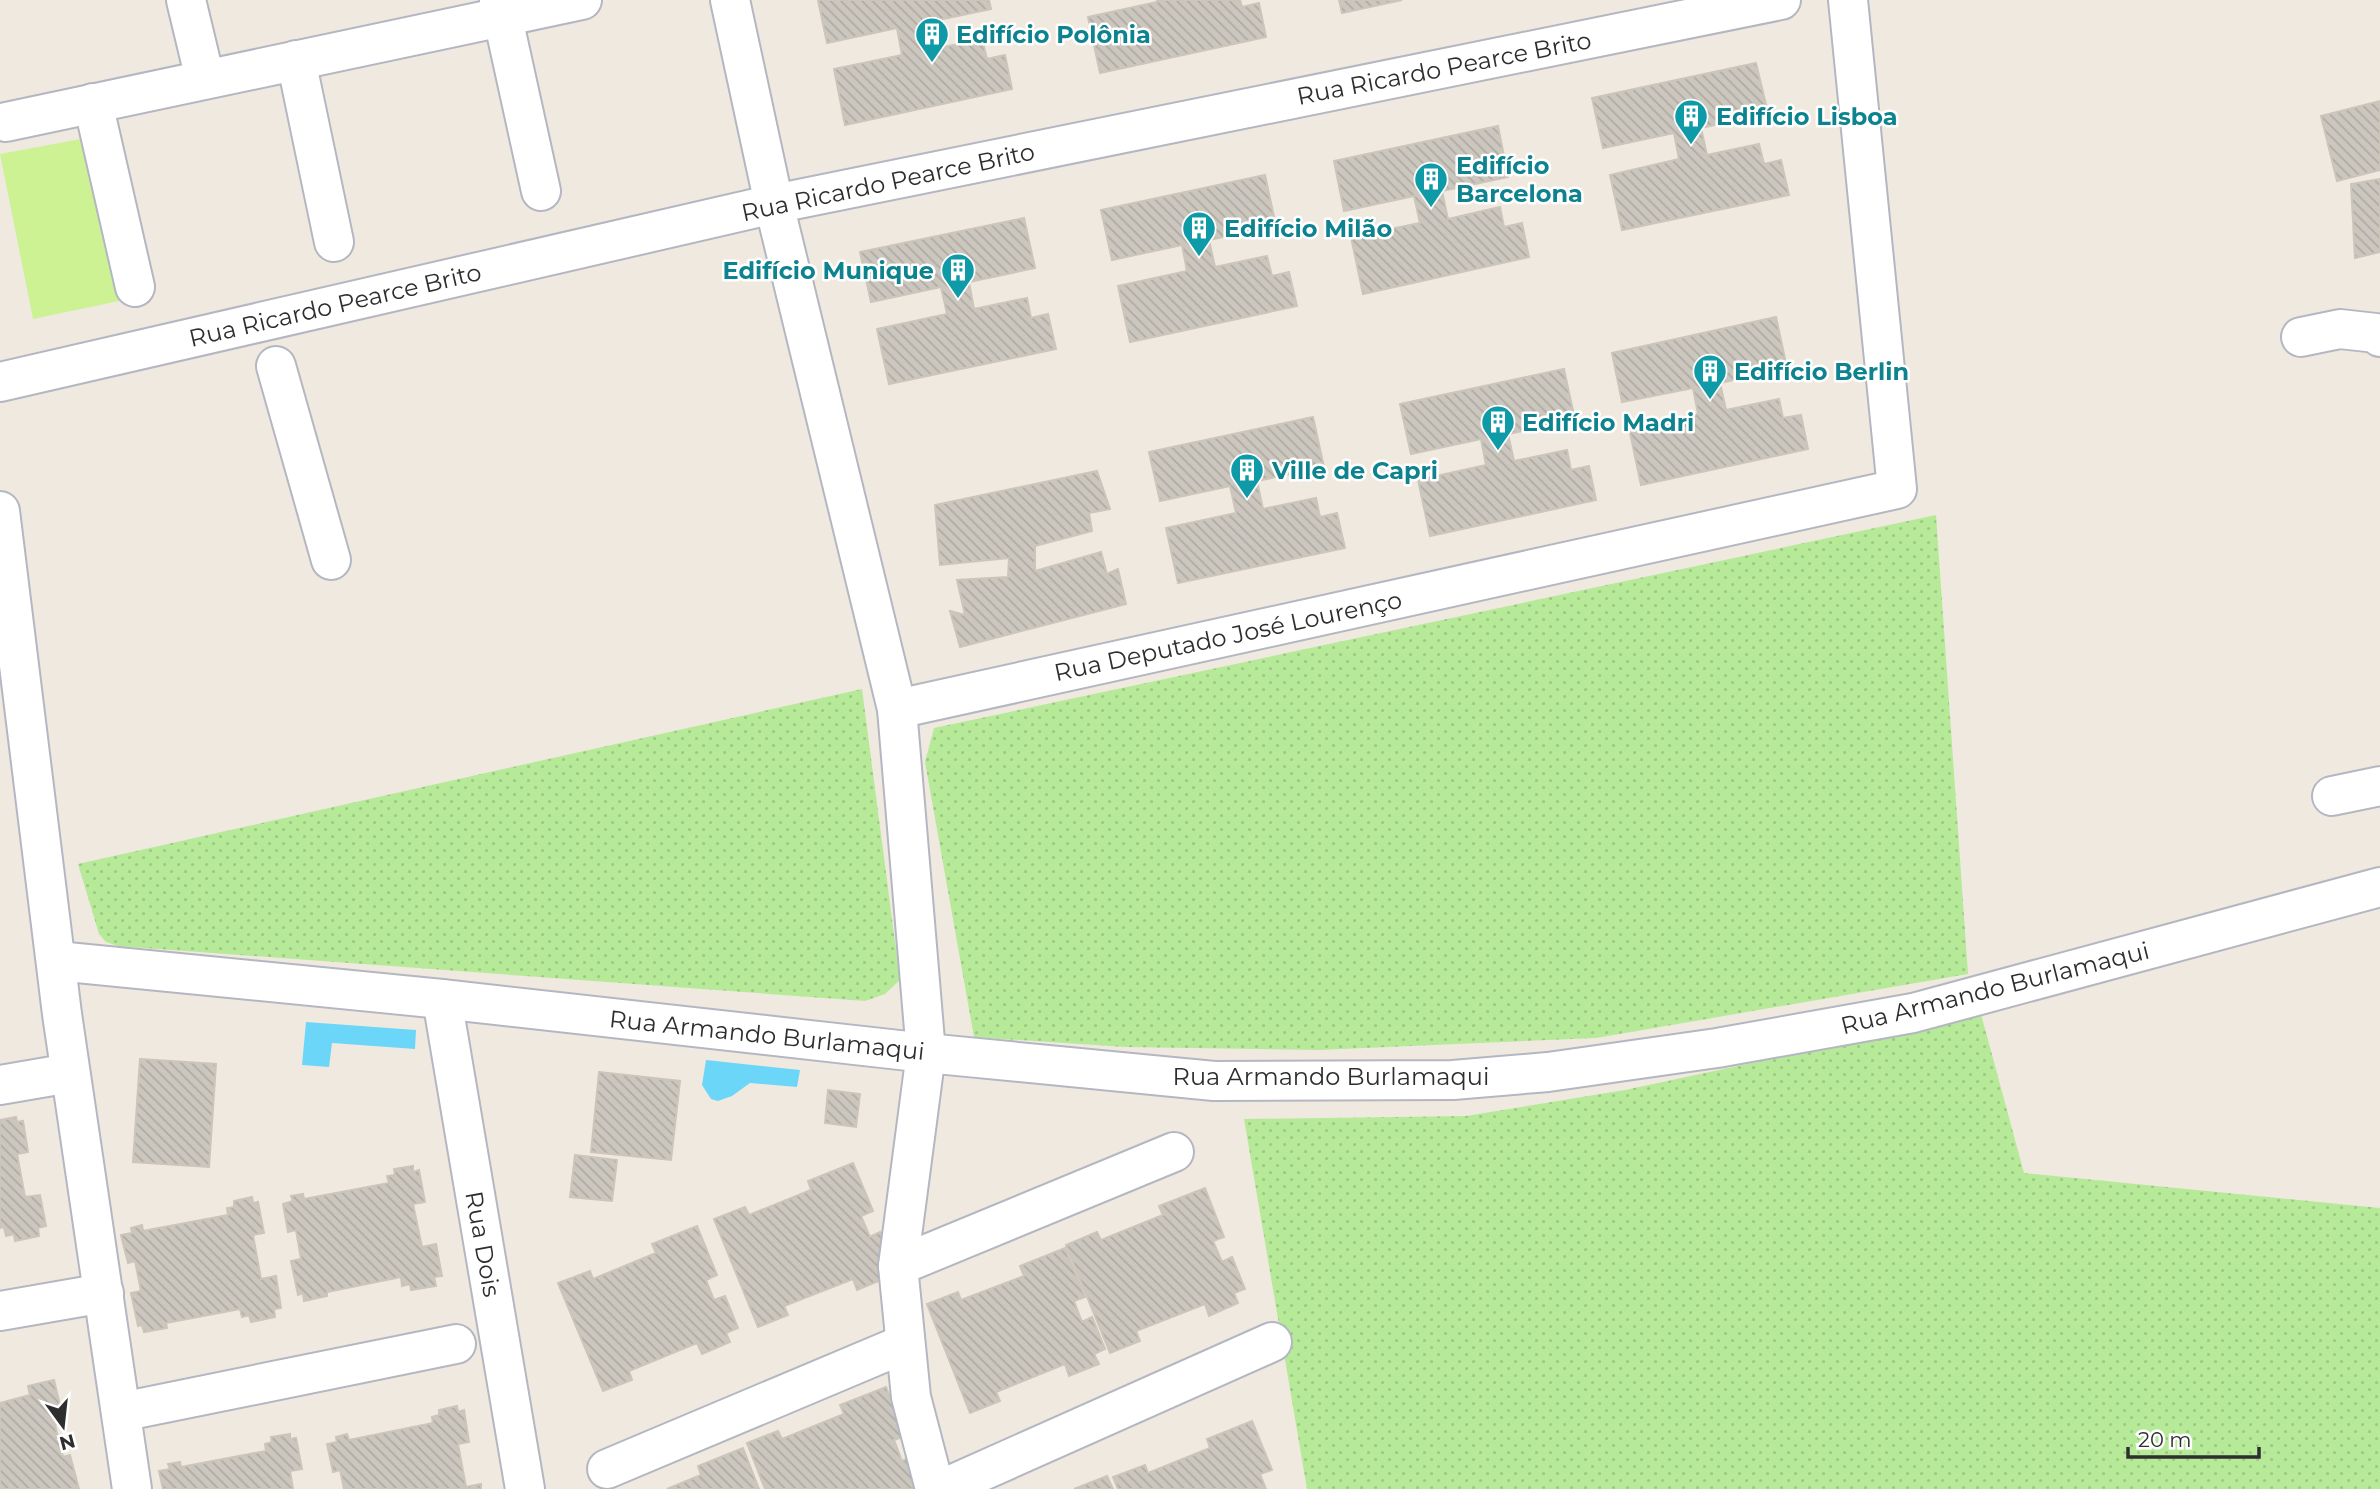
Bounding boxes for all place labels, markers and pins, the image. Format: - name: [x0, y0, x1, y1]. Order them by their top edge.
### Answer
- building icon: Edifício Polônia: [913, 15, 951, 64]
- place label: Edifício Polônia: [956, 20, 1151, 49]
- building icon: Edifício Lisboa: [1672, 97, 1710, 146]
- place label: Edifício Lisboa: [1716, 102, 1898, 131]
- place label: Edifício Barcelona: [1456, 151, 1583, 208]
- building icon: Edifício Barcelona: [1412, 160, 1450, 209]
- building icon: Edifício Milão: [1180, 209, 1218, 258]
- place label: Edifício Milão: [1224, 214, 1392, 243]
- building icon: Edifício Munique: [939, 251, 977, 300]
- place label: Edifício Munique: [722, 256, 934, 285]
- building icon: Edifício Berlin: [1691, 352, 1729, 401]
- place label: Edifício Berlin: [1734, 357, 1909, 386]
- building icon: Edifício Madri: [1479, 403, 1517, 452]
- place label: Edifício Madri: [1522, 408, 1694, 437]
- building icon: Ville de Capri: [1228, 451, 1266, 500]
- place label: Ville de Capri: [1271, 456, 1438, 485]

